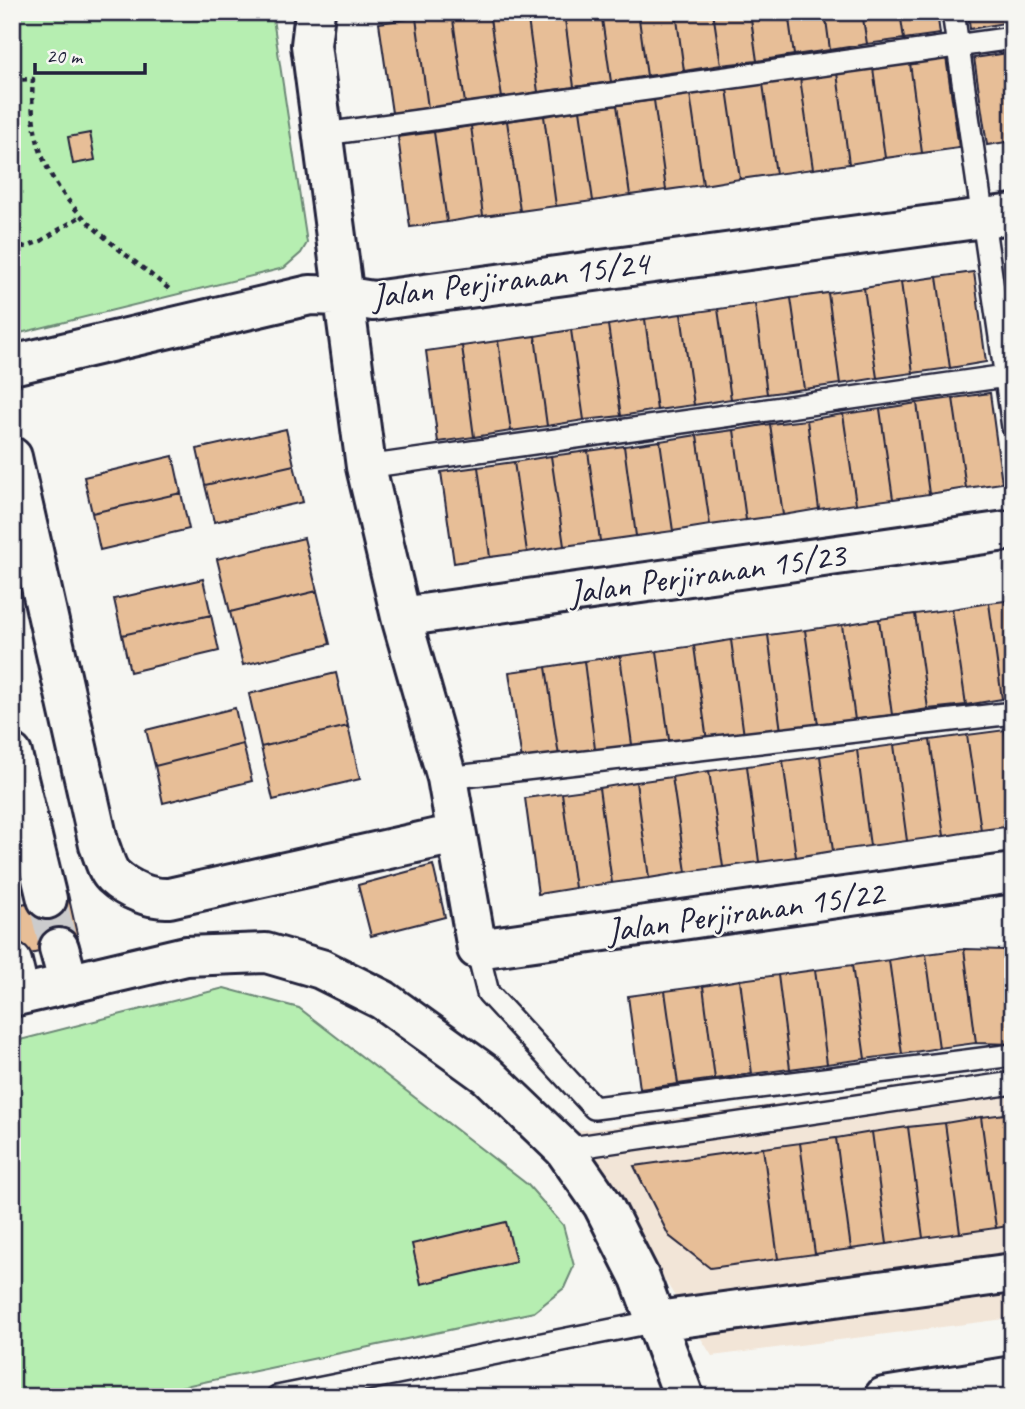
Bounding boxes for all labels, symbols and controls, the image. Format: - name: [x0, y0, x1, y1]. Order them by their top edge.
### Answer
- scale bar: [35, 32, 145, 76]
- text: 20 m: [46, 43, 84, 69]
- street label: Jalan Perjiranan 15/24: [367, 240, 654, 319]
- street label: Jalan Perjiranan 15/23: [564, 531, 850, 615]
- street label: Jalan Perjiranan 15/22: [602, 869, 889, 953]

